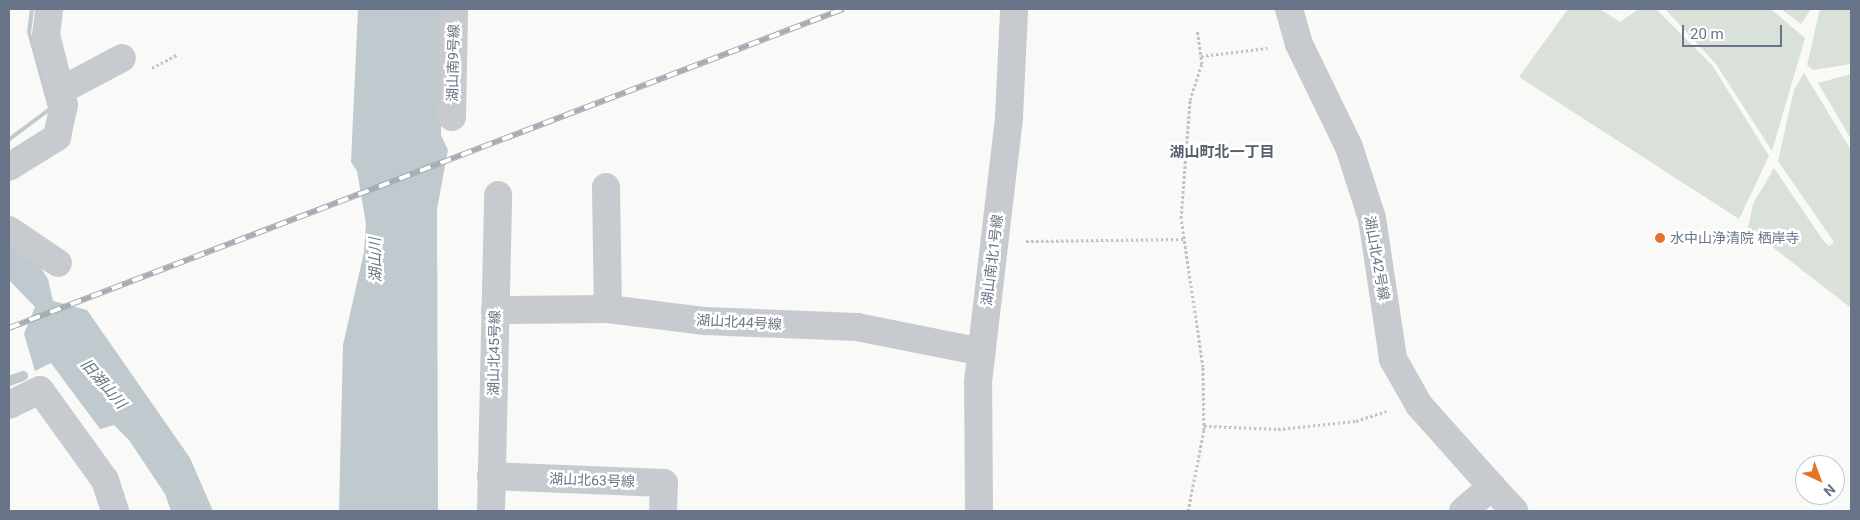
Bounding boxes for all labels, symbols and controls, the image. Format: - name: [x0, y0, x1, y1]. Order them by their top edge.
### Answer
- scale bar: [1685, 15, 1785, 47]
- street label: 湖山南9号線: [444, 24, 462, 102]
- text: 20 m: [1690, 25, 1724, 43]
- district label: 湖山町北一丁目: [1170, 144, 1274, 162]
- street label: 湖山南北1号線: [978, 213, 1006, 307]
- street label: 湖山北42号線: [1361, 214, 1393, 302]
- place label: 水中山浄清院 栖岸寺: [1670, 230, 1799, 246]
- marker: 水中山浄清院 栖岸寺: [1654, 232, 1666, 244]
- water label: 湖山川: [367, 237, 385, 283]
- street label: 湖山北45号線: [485, 310, 503, 396]
- street label: 湖山北44号線: [696, 311, 782, 333]
- water label: 旧湖山川: [77, 355, 129, 413]
- north arrow: [1795, 455, 1845, 505]
- street label: 湖山北63号線: [549, 470, 635, 490]
- text: N: [1820, 481, 1839, 499]

